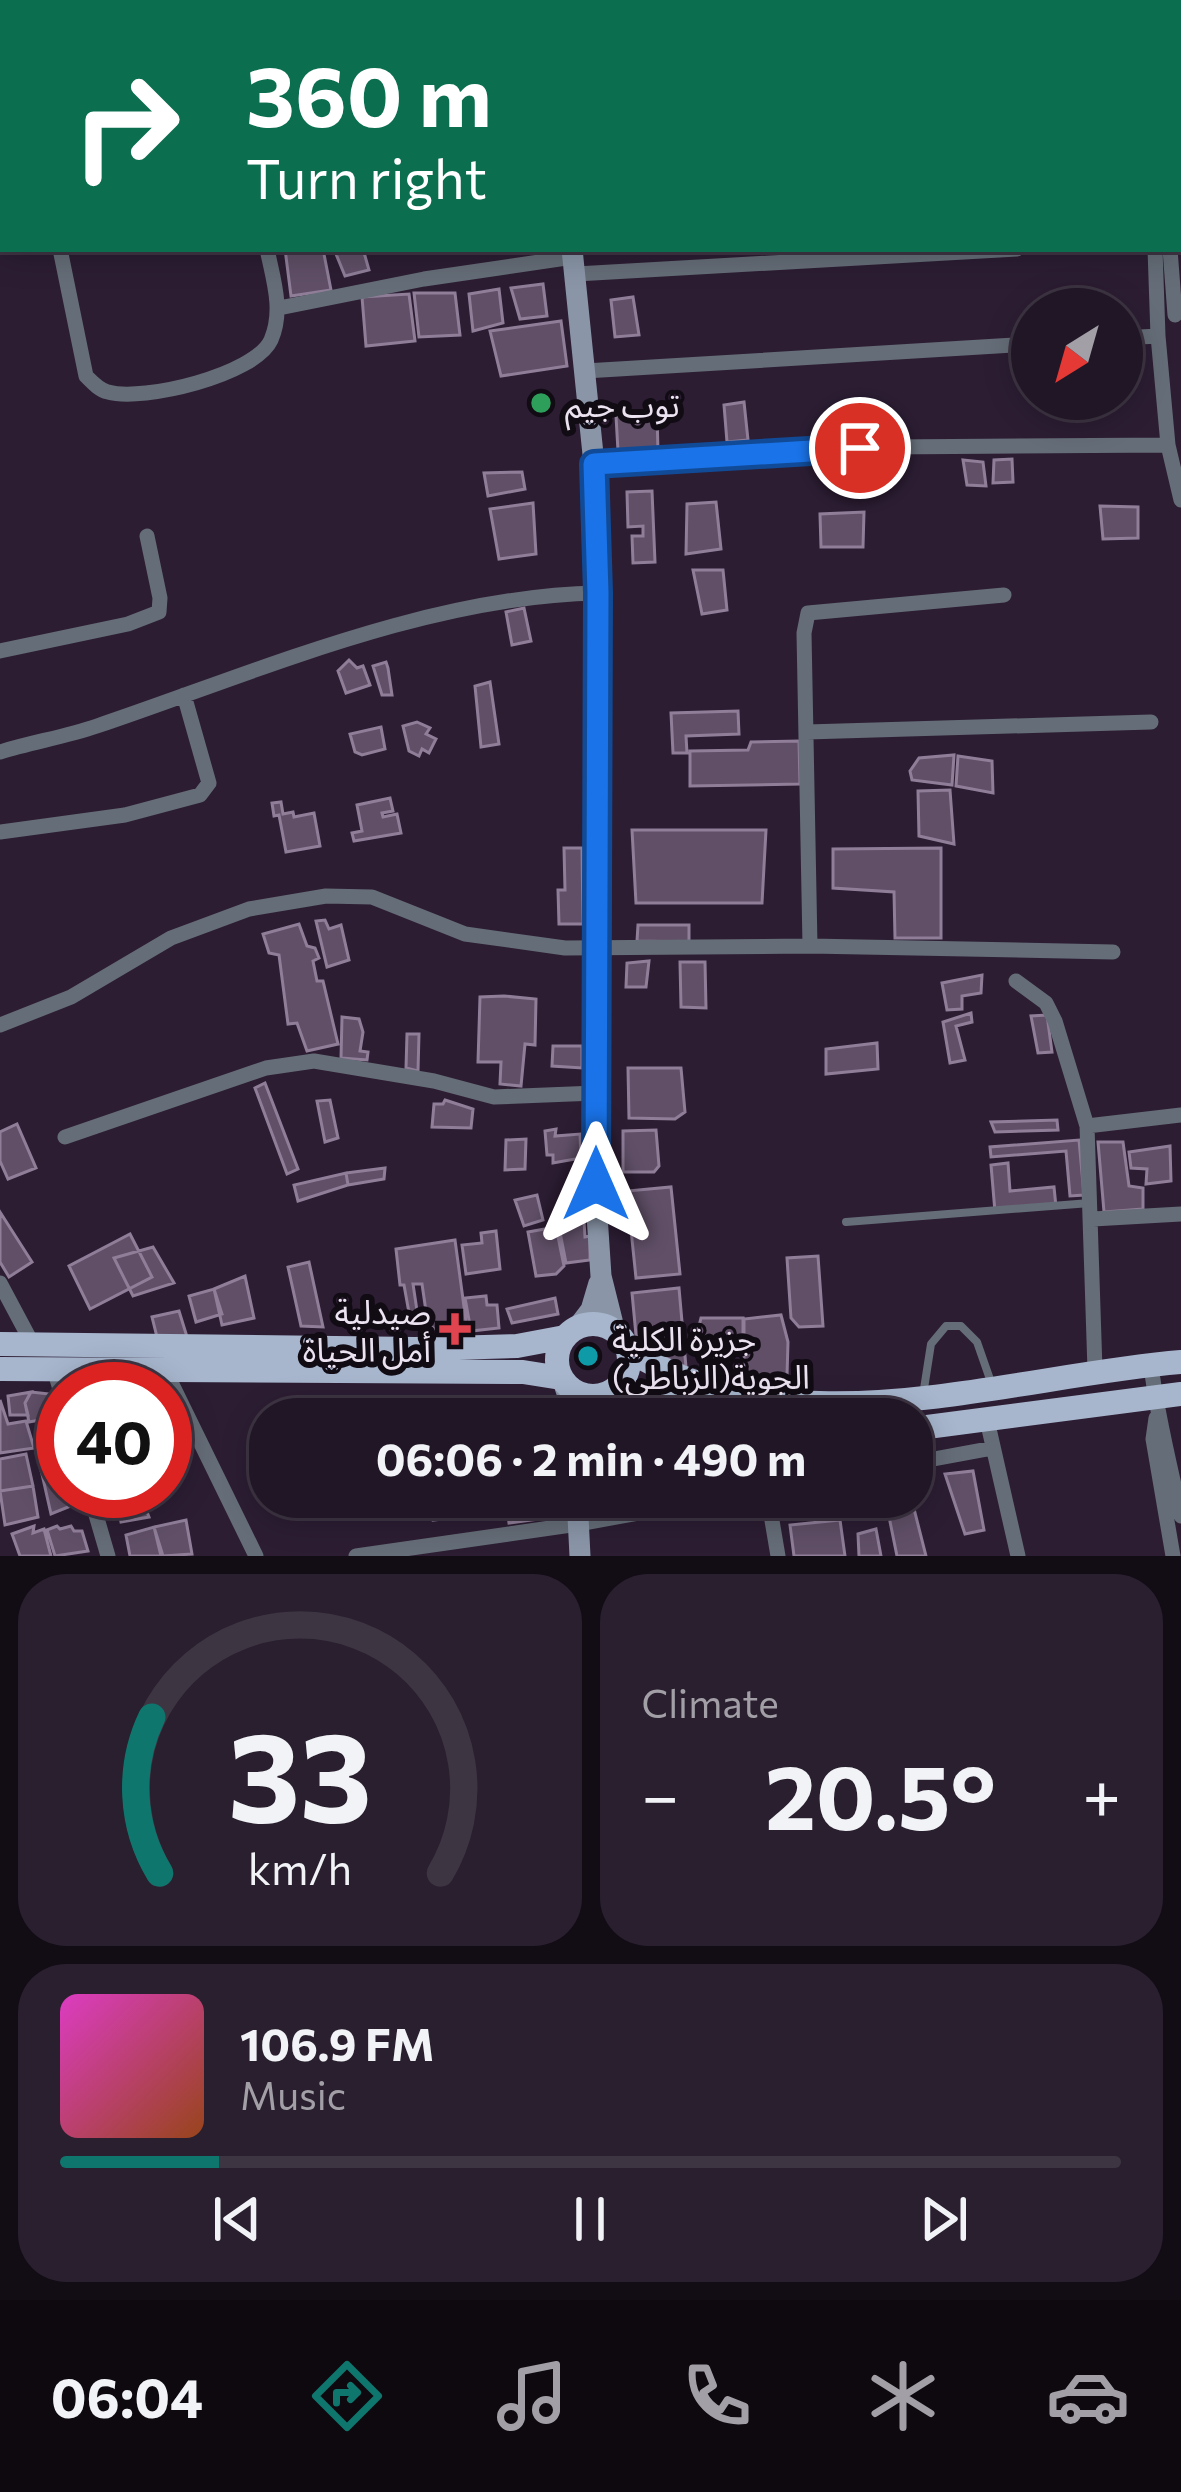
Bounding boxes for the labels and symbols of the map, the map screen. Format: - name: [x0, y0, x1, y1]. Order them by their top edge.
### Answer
- north arrow: [1011, 288, 1143, 420]
- place label: توب جيم: [565, 383, 680, 431]
- marker: توب جيم: [528, 390, 554, 416]
- pin: [809, 397, 911, 499]
- position arrow: [533, 1121, 659, 1247]
- place label: صيدلية أمل الحياة: [303, 1290, 431, 1370]
- marker: صيدلية أمل الحياة: [442, 1316, 468, 1342]
- place label: جزيرة الكلية الجوية(الزباطي): [612, 1317, 810, 1402]
- marker: جزيرة الكلية الجوية(الزباطي): [575, 1343, 601, 1369]
- speed limit sign: 40: [36, 1362, 192, 1518]

